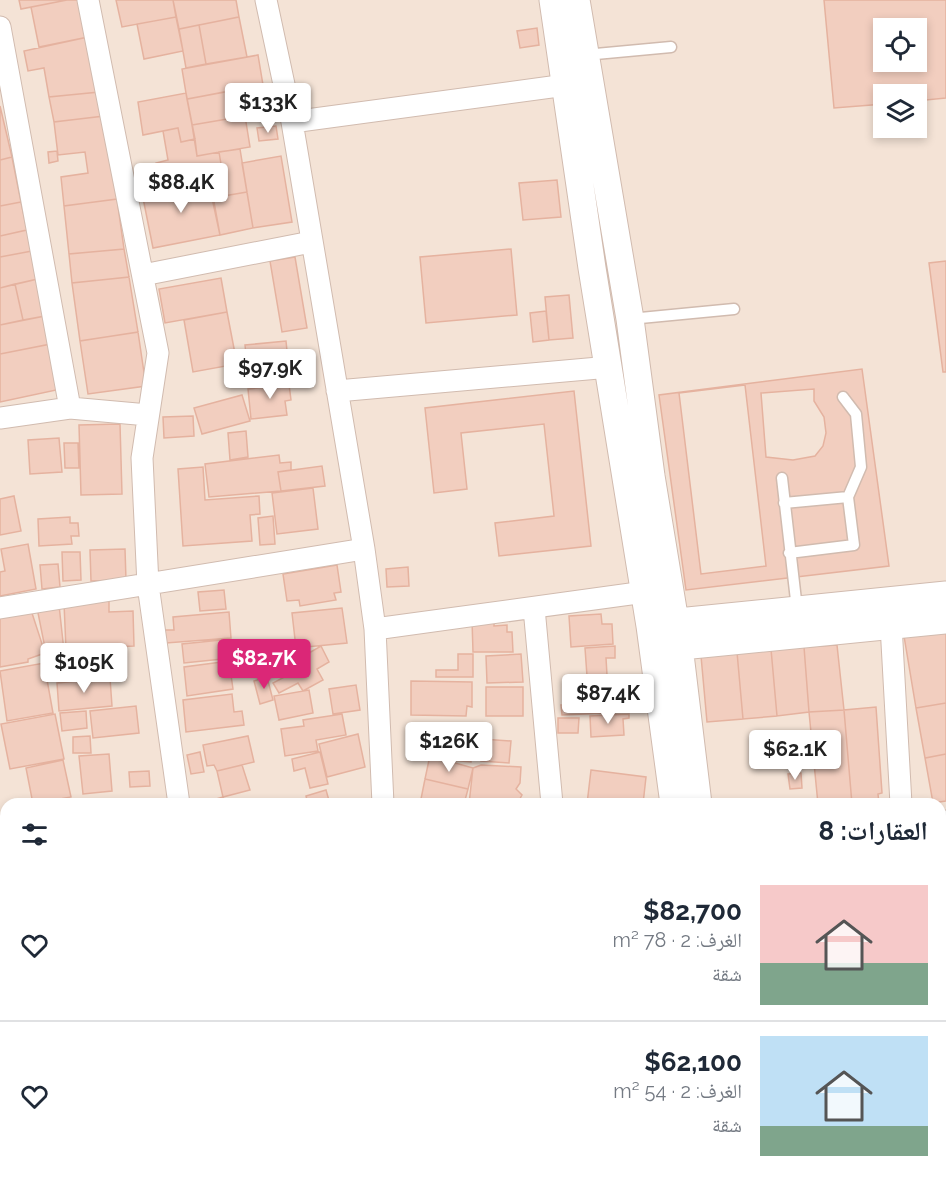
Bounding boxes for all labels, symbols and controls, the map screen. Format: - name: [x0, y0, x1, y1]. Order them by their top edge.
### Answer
- map controls: [873, 18, 927, 138]
- button: locate: [873, 18, 927, 72]
- pin: $133K: [226, 83, 310, 134]
- button: layers: [873, 84, 927, 138]
- text: $133K: [239, 90, 297, 114]
- pin: $88.4K: [132, 163, 230, 214]
- text: $88.4K: [148, 170, 214, 194]
- pin: $97.9K: [221, 349, 319, 400]
- text: $97.9K: [238, 356, 302, 380]
- pin: $82.7K: [215, 639, 313, 690]
- pin: $105K: [42, 643, 126, 694]
- text: $82.7K: [232, 646, 296, 670]
- text: $105K: [54, 650, 114, 674]
- pin: $87.4K: [559, 674, 657, 725]
- text: $87.4K: [576, 681, 640, 705]
- pin: $126K: [407, 722, 491, 773]
- text: $126K: [419, 729, 479, 753]
- pin: $62.1K: [746, 730, 844, 781]
- text: $62.1K: [763, 737, 827, 761]
- text: العقارات: 8: [819, 816, 928, 846]
- icon: filters: [18, 818, 51, 851]
- text: $82,700: [643, 896, 742, 926]
- icon: home: [808, 909, 880, 981]
- text: الغرف: 2 · 78 m²: [613, 928, 742, 952]
- icon: heart: [18, 929, 51, 962]
- text: شقة: [712, 962, 742, 986]
- text: $62,100: [644, 1047, 742, 1077]
- icon: home: [808, 1060, 880, 1132]
- text: الغرف: 2 · 54 m²: [613, 1079, 742, 1103]
- icon: heart: [18, 1080, 51, 1113]
- text: شقة: [712, 1113, 742, 1137]

